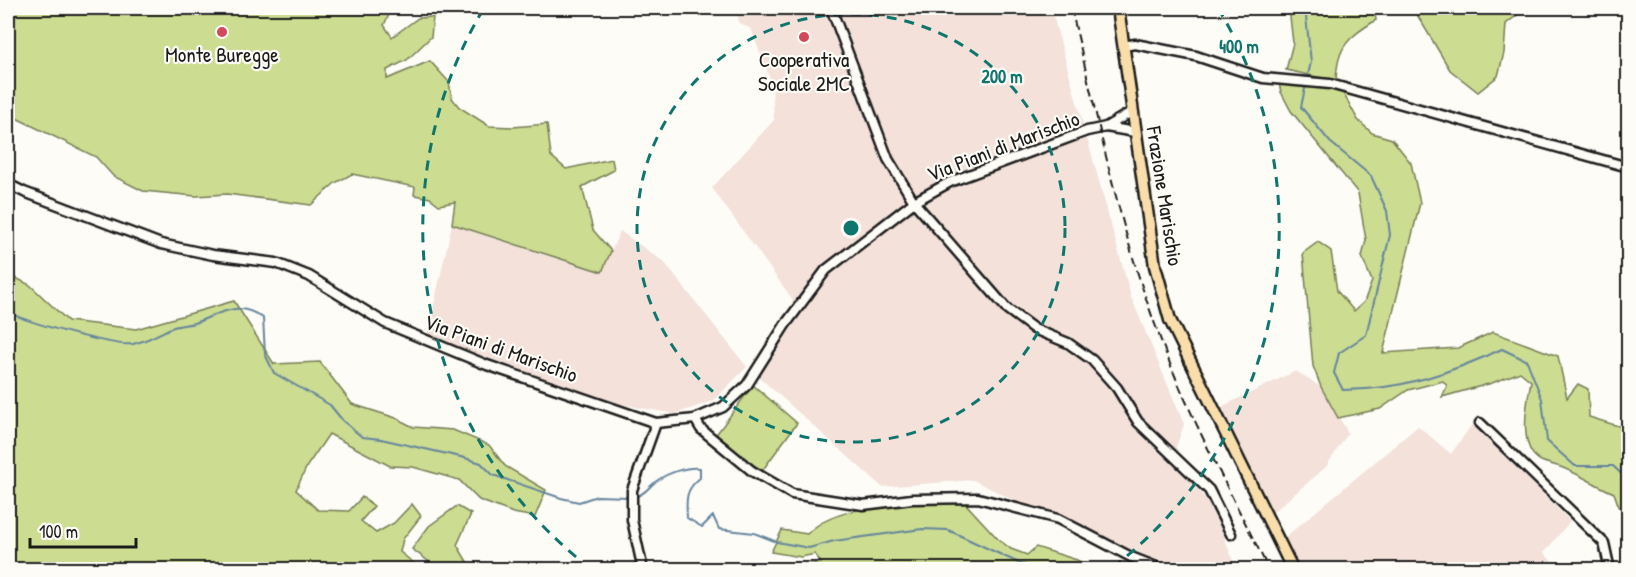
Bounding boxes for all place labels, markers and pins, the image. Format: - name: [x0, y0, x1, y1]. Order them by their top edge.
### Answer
- marker: Monte Buregge: [215, 25, 229, 39]
- marker: Cooperativa Sociale 2MC: [797, 30, 811, 44]
- place label: Monte Buregge: [165, 40, 279, 69]
- place label: Cooperativa Sociale 2MC: [758, 45, 850, 98]
- centre of rings: [841, 218, 861, 238]

